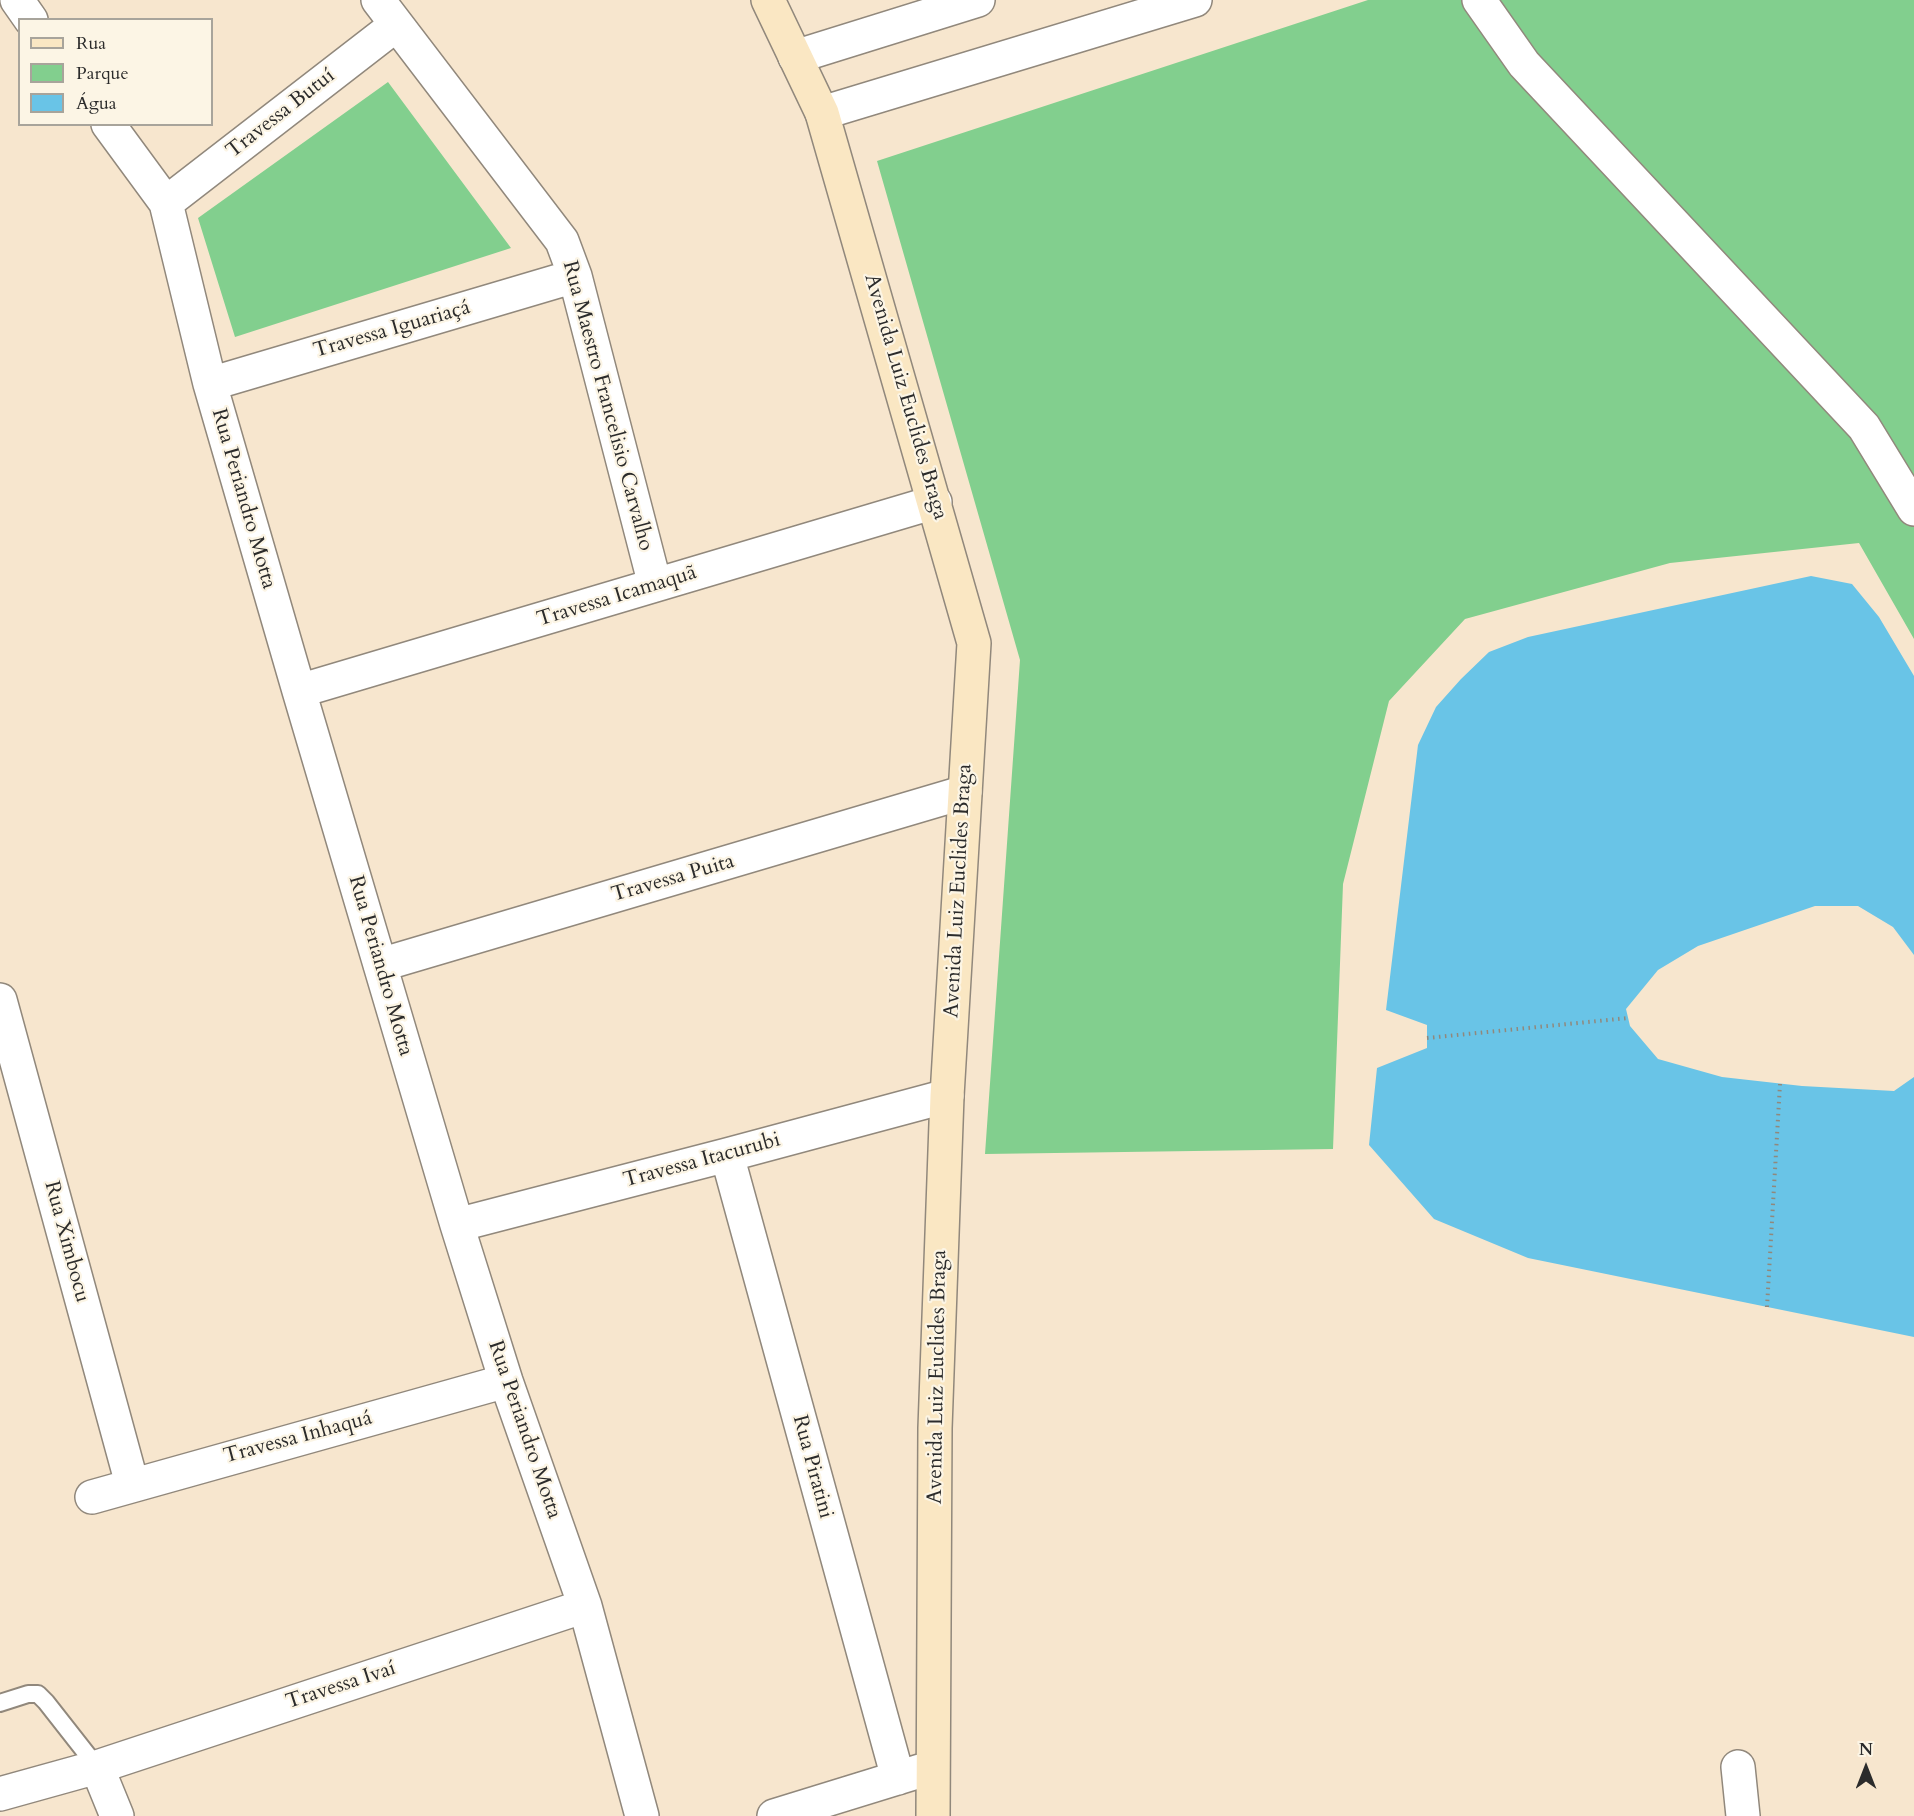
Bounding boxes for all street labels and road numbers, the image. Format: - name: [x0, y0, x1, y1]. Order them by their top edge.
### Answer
- street label: Travessa Butuí: [222, 64, 340, 164]
- street label: Rua Maestro Francelisio Carvalho: [556, 258, 658, 554]
- street label: Avenida Luiz Euclides Braga: [858, 271, 952, 523]
- street label: Travessa Iguariaçá: [311, 296, 473, 364]
- street label: Rua Periandro Motta: [205, 406, 281, 592]
- street label: Travessa Icamaquã: [534, 561, 700, 633]
- street label: Avenida Luiz Euclides Braga: [940, 763, 978, 1019]
- street label: Travessa Puita: [609, 849, 737, 909]
- street label: Rua Periandro Motta: [342, 873, 418, 1059]
- street label: Travessa Itacurubi: [621, 1128, 783, 1194]
- street label: Rua Ximbocu: [38, 1179, 94, 1305]
- street label: Avenida Luiz Euclides Braga: [923, 1250, 953, 1504]
- street label: Rua Periandro Motta: [482, 1338, 566, 1522]
- street label: Travessa Inhaquá: [221, 1406, 375, 1470]
- street label: Rua Piratini: [786, 1412, 838, 1522]
- street label: Travessa Ivaí: [283, 1656, 399, 1716]

